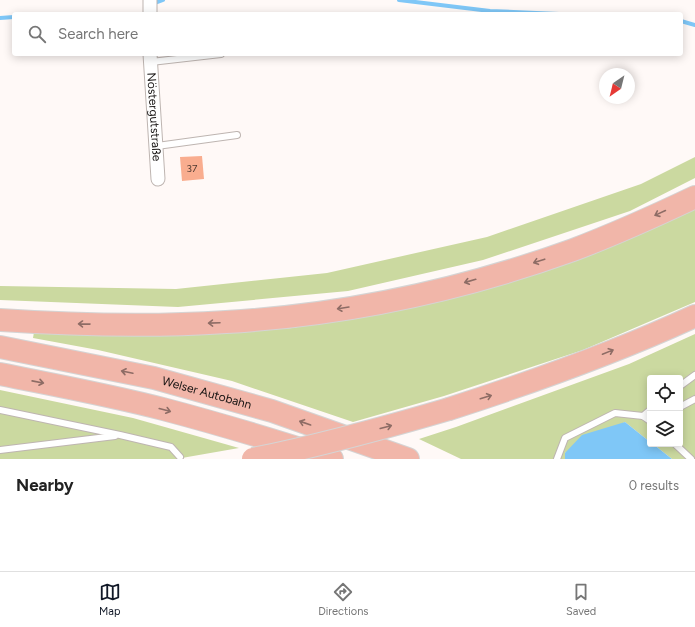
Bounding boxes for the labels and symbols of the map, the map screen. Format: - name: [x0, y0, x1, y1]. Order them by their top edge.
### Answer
- north arrow: [599, 68, 635, 104]
- street label: Nöstergutstraße: [144, 72, 164, 162]
- house number: 37: [187, 162, 198, 175]
- one-way arrow: [654, 210, 666, 218]
- one-way arrow: [532, 258, 545, 265]
- one-way arrow: [464, 278, 477, 285]
- one-way arrow: [337, 304, 350, 312]
- one-way arrow: [208, 319, 221, 326]
- one-way arrow: [78, 320, 91, 328]
- one-way arrow: [602, 348, 614, 356]
- one-way arrow: [120, 368, 133, 376]
- street label: Welser Autobahn: [161, 374, 254, 412]
- one-way arrow: [31, 378, 44, 386]
- one-way arrow: [480, 393, 493, 400]
- one-way arrow: [158, 406, 171, 414]
- one-way arrow: [300, 418, 312, 426]
- one-way arrow: [380, 423, 393, 431]

